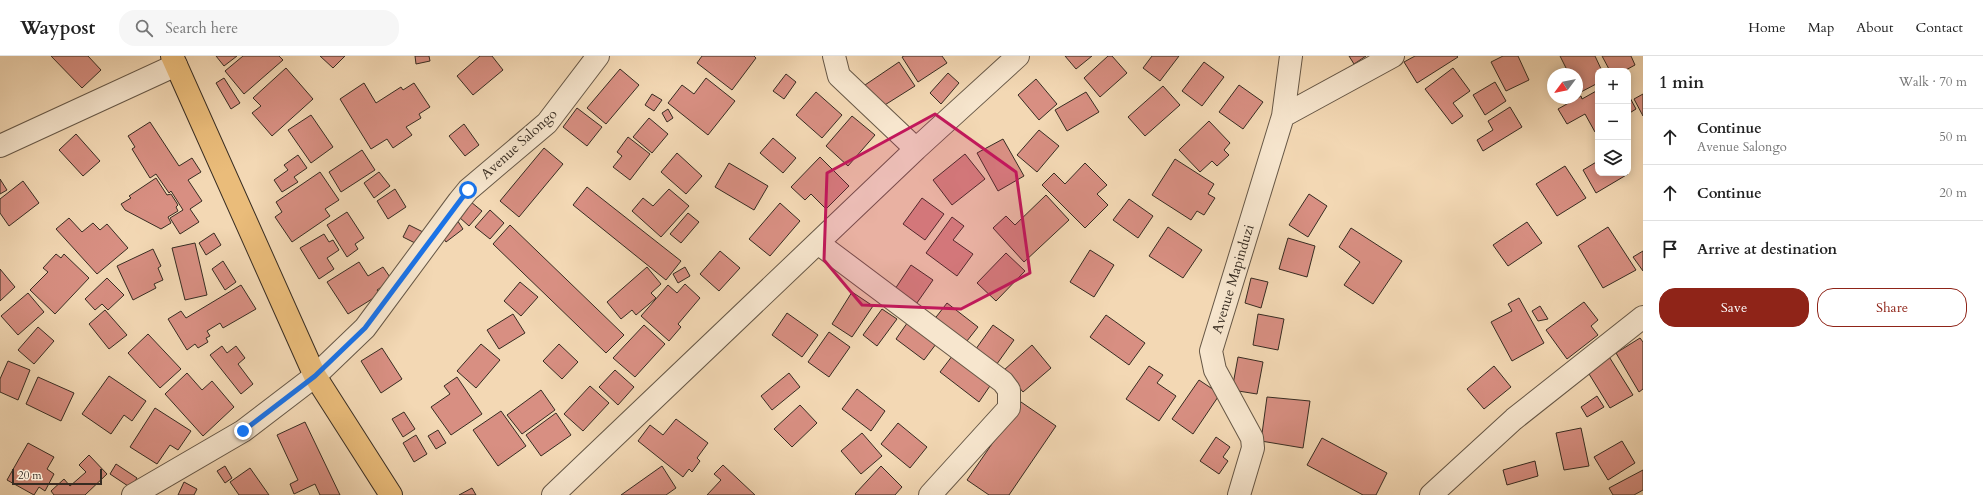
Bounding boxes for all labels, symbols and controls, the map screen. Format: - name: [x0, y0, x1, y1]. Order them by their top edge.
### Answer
- search box: [119, 10, 399, 46]
- text: Waypost: [20, 15, 95, 41]
- icon: search: [133, 17, 155, 39]
- text: Search here: [165, 18, 238, 38]
- text: Home: [1748, 18, 1786, 37]
- text: Map: [1808, 18, 1834, 37]
- text: About: [1856, 18, 1893, 37]
- text: Contact: [1915, 18, 1963, 37]
- north arrow: [1547, 68, 1583, 104]
- map controls: [1595, 68, 1631, 176]
- button: +: [1595, 68, 1631, 104]
- text: 1 min: [1659, 71, 1704, 94]
- text: Walk · 70 m: [1899, 73, 1967, 91]
- street label: Avenue Salongo: [477, 104, 562, 183]
- button: −: [1595, 104, 1631, 140]
- text: Continue: [1697, 118, 1762, 138]
- icon: ahead: [1659, 126, 1681, 148]
- text: 50 m: [1939, 128, 1967, 146]
- text: Avenue Salongo: [1697, 138, 1787, 156]
- button: layers: [1595, 140, 1631, 176]
- route start: [459, 181, 477, 199]
- icon: ahead: [1659, 182, 1681, 204]
- text: Continue: [1697, 183, 1762, 203]
- text: 20 m: [1939, 184, 1967, 202]
- street label: Avenue Mapinduzi: [1207, 222, 1259, 336]
- icon: arrive: [1659, 238, 1681, 260]
- text: Arrive at destination: [1697, 239, 1837, 259]
- button: Save: [1659, 288, 1809, 327]
- button: Share: [1817, 288, 1967, 327]
- route end: [234, 422, 252, 440]
- scale bar: [12, 467, 102, 486]
- text: 20 m: [18, 468, 42, 483]

